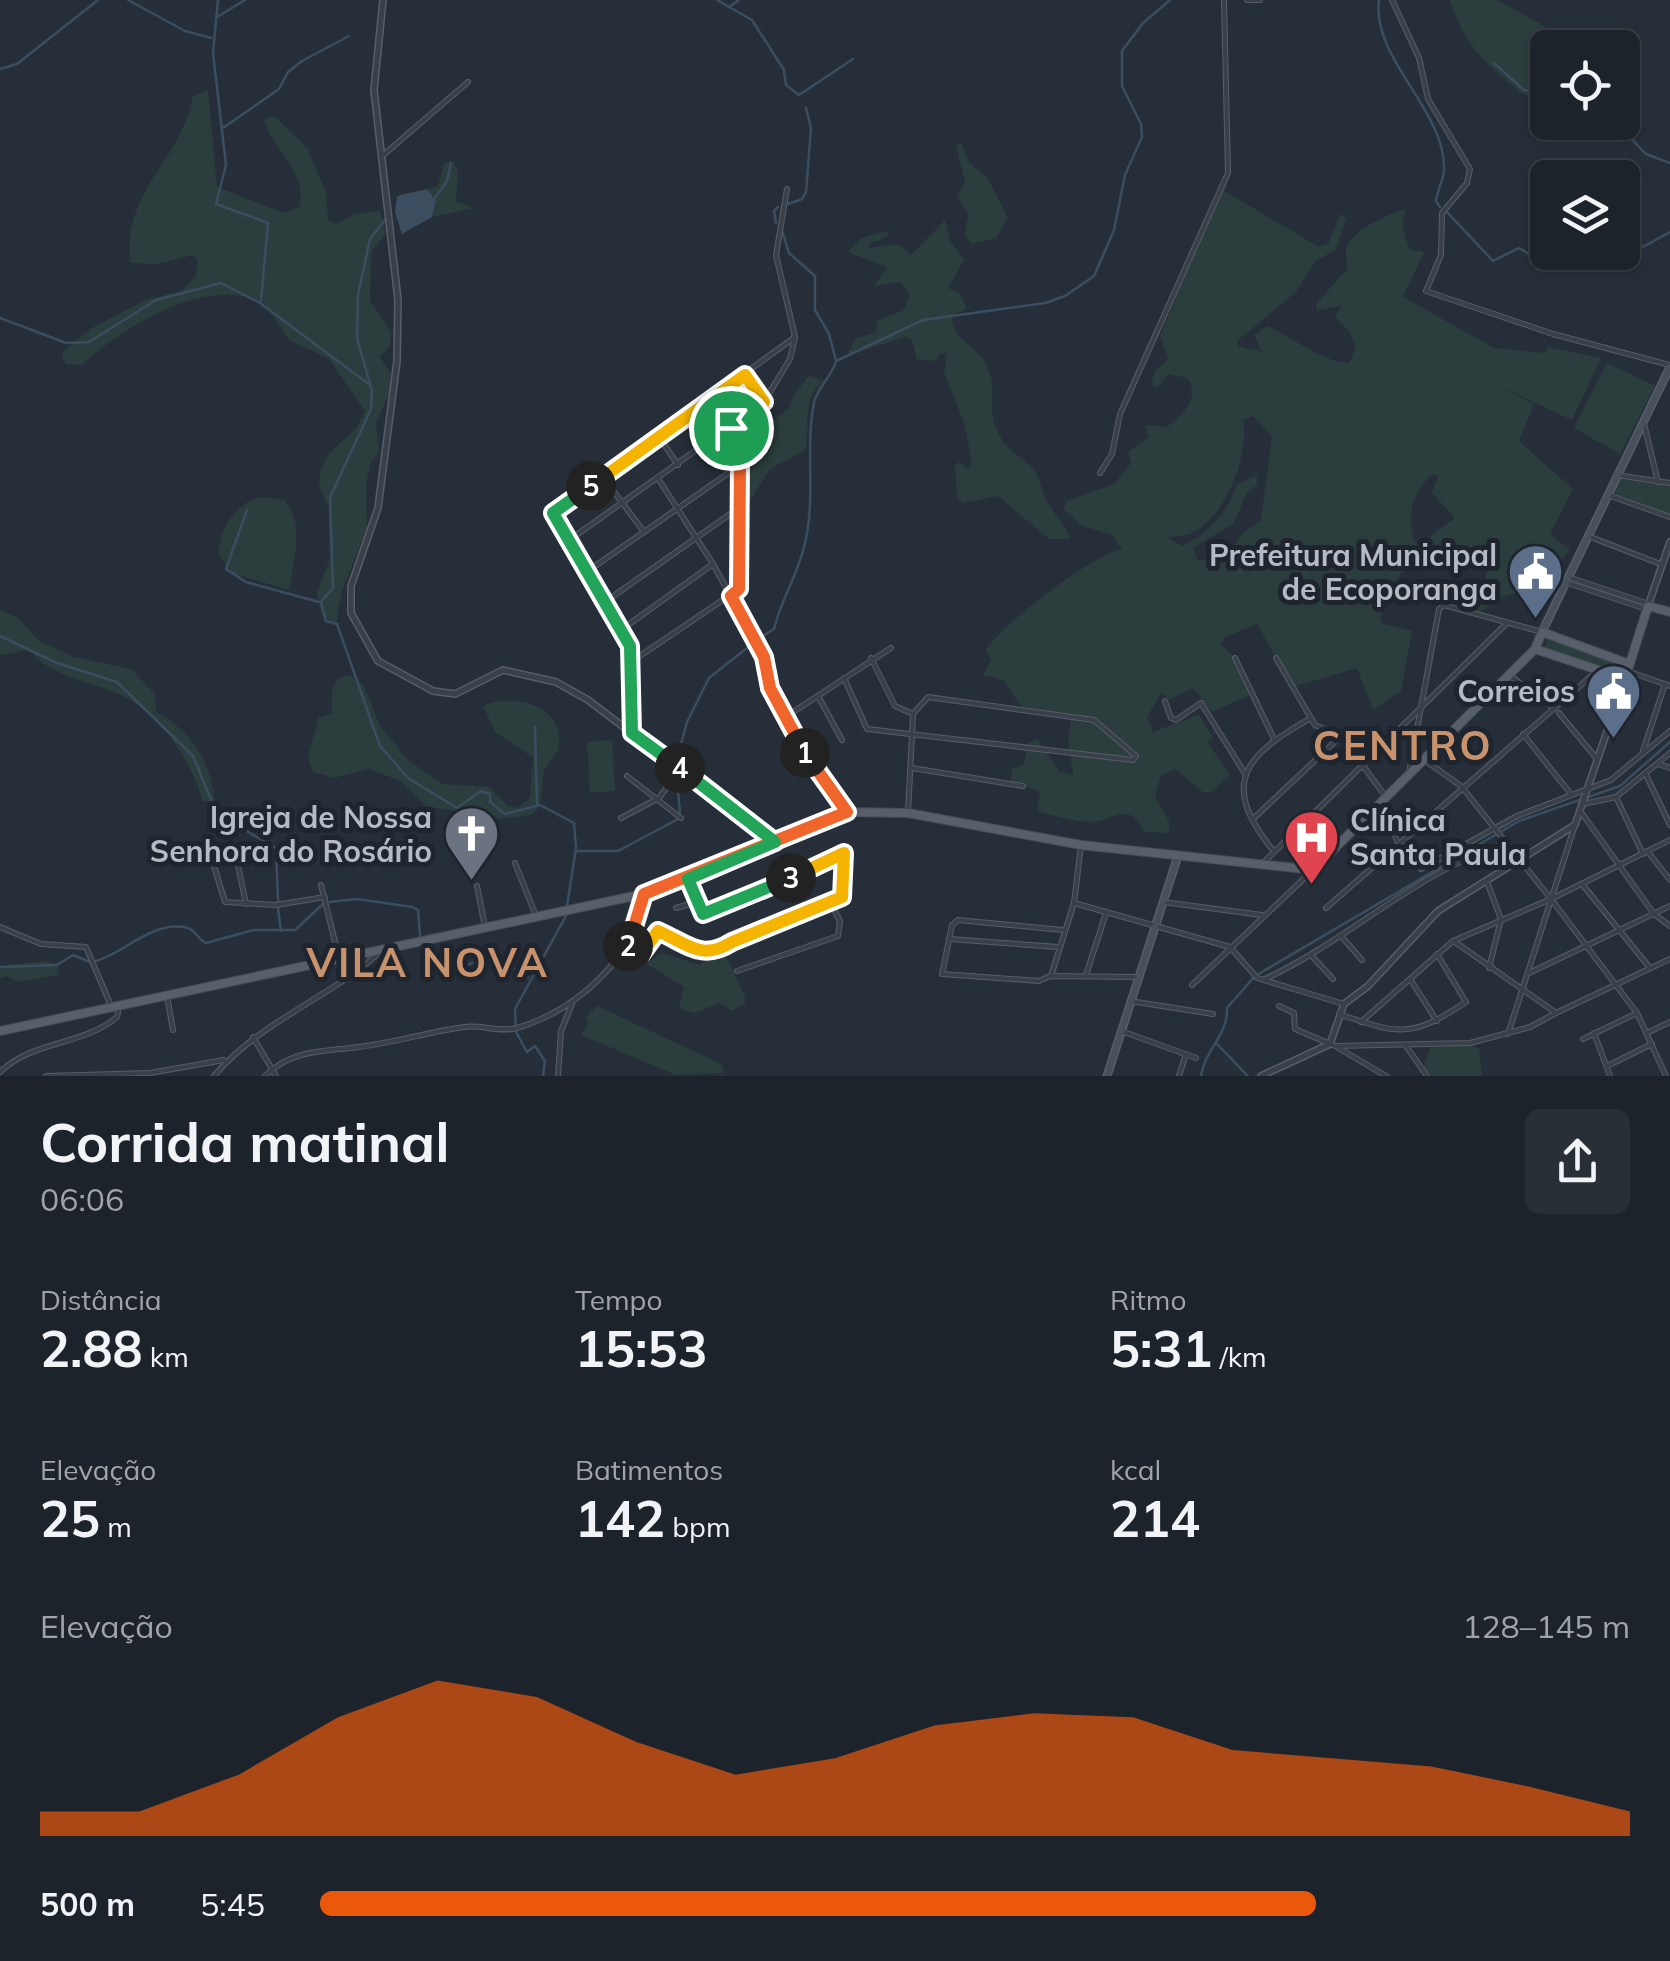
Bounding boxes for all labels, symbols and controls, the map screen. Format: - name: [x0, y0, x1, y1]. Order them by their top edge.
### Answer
- map controls: [1530, 30, 1640, 270]
- button: locate: [1530, 30, 1640, 140]
- button: layers: [1530, 160, 1640, 270]
- pin: [689, 386, 774, 471]
- icon: arrive: [704, 401, 759, 456]
- pin: 5: [566, 461, 616, 511]
- text: 5: [583, 468, 599, 503]
- place label: Prefeitura Municipal de Ecoporanga: [1209, 536, 1497, 608]
- public building icon: Prefeitura Municipal de Ecoporanga: [1506, 542, 1566, 621]
- public building icon: Correios: [1584, 661, 1644, 740]
- place label: Correios: [1457, 672, 1575, 710]
- district label: CENTRO: [1313, 720, 1493, 770]
- pin: 1: [780, 728, 830, 778]
- text: 1: [797, 735, 813, 770]
- pin: 4: [655, 743, 705, 793]
- text: 4: [672, 750, 688, 785]
- place label: Igreja de Nossa Senhora do Rosário: [150, 798, 432, 870]
- place label: Clínica Santa Paula: [1350, 801, 1526, 873]
- church icon: Igreja de Nossa Senhora do Rosário: [441, 804, 501, 883]
- hospital icon: Clínica Santa Paula: [1281, 807, 1341, 886]
- pin: 3: [766, 853, 816, 903]
- text: 3: [783, 860, 799, 895]
- pin: 2: [603, 921, 653, 971]
- text: 2: [620, 928, 636, 963]
- district label: VILA NOVA: [306, 937, 549, 987]
- text: Corrida matinal: [40, 1107, 450, 1176]
- button: share: [1525, 1109, 1630, 1214]
- text: 06:06: [40, 1179, 124, 1219]
- text: Distância: [40, 1282, 162, 1317]
- text: Tempo: [575, 1282, 662, 1317]
- text: Ritmo: [1110, 1282, 1186, 1317]
- text: 2.88: [40, 1317, 142, 1380]
- text: 15:53: [575, 1317, 707, 1380]
- text: 5:31: [1110, 1317, 1212, 1380]
- text: km: [142, 1339, 189, 1374]
- text: /km: [1212, 1339, 1267, 1374]
- text: Elevação: [40, 1452, 156, 1487]
- text: Batimentos: [575, 1452, 723, 1487]
- text: kcal: [1110, 1452, 1161, 1487]
- text: 25: [40, 1487, 100, 1550]
- text: 142: [575, 1487, 665, 1550]
- text: 214: [1110, 1487, 1200, 1550]
- text: m: [100, 1509, 132, 1544]
- text: bpm: [665, 1509, 731, 1544]
- text: Elevação: [40, 1606, 173, 1646]
- text: 128–145 m: [1462, 1606, 1630, 1646]
- text: 500 m: [40, 1884, 135, 1924]
- text: 5:45: [200, 1884, 265, 1924]

